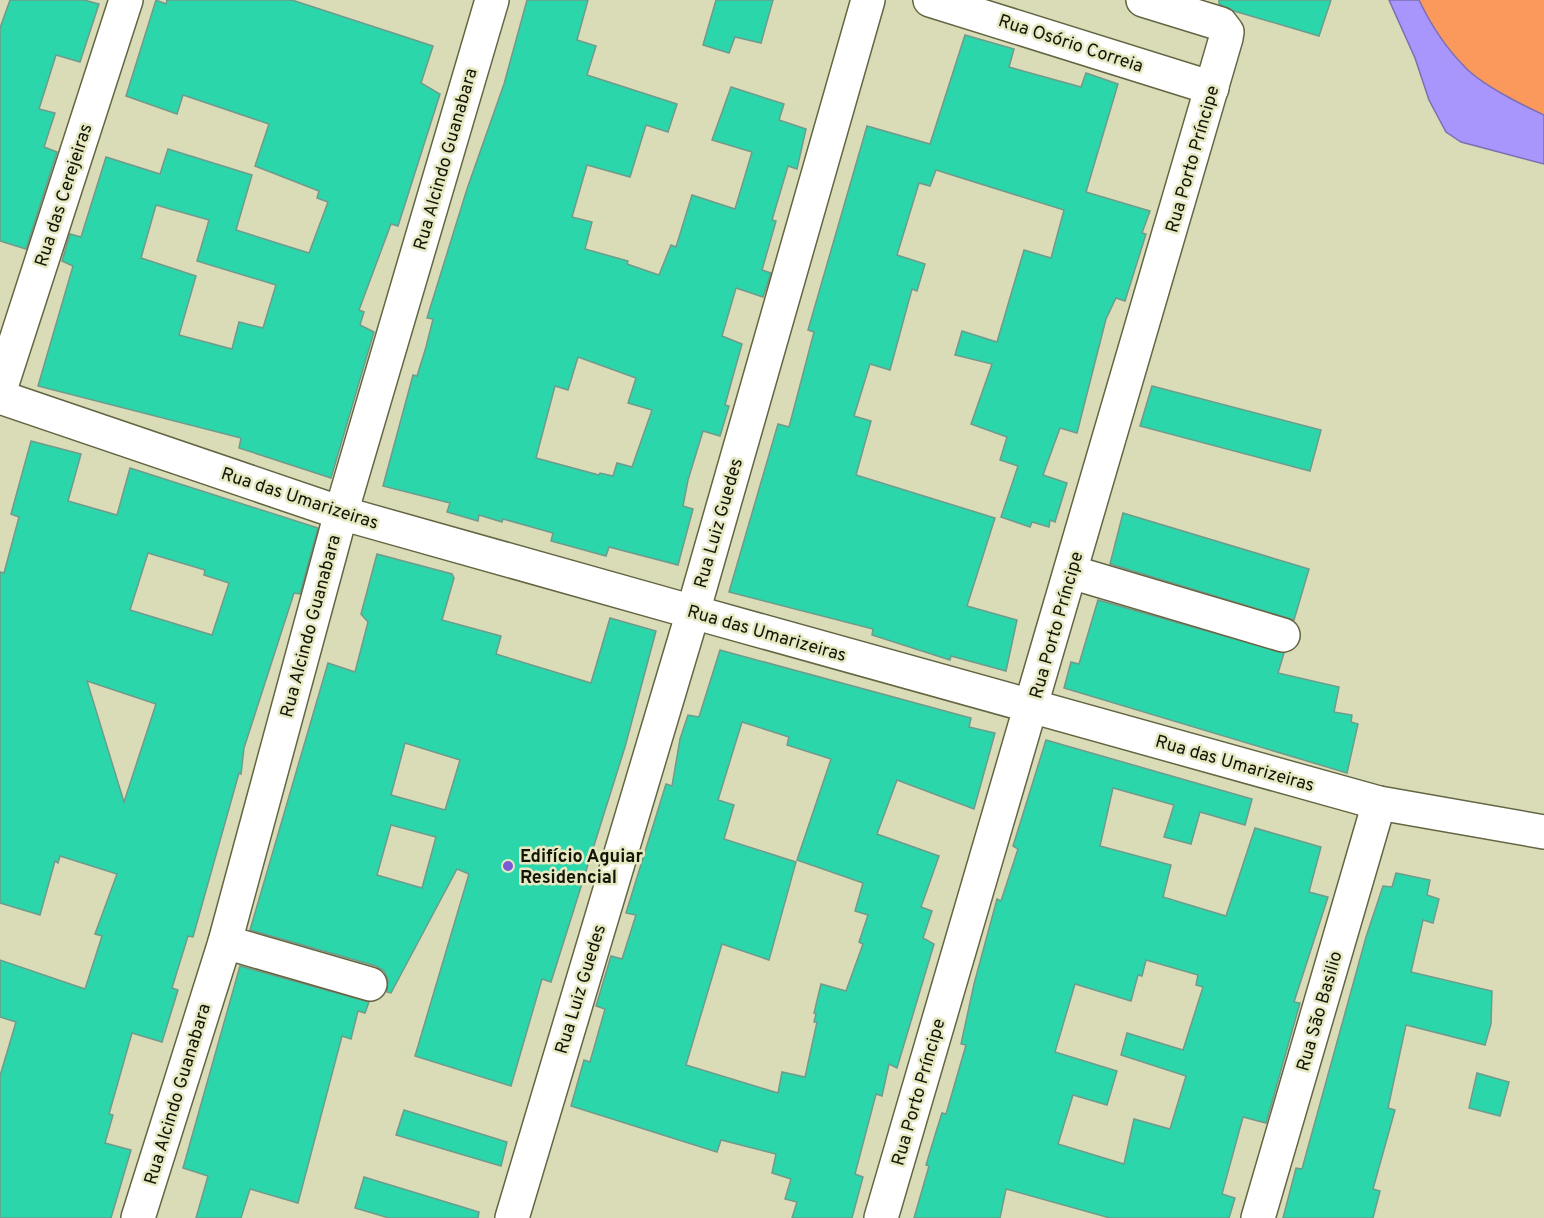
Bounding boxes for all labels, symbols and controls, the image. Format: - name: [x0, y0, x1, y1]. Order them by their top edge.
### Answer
- street label: Rua Osório Correia: [995, 10, 1146, 79]
- street label: Rua Alcindo Guanabara: [409, 66, 483, 253]
- street label: Rua Porto Príncipe: [1161, 83, 1225, 236]
- street label: Rua das Cerejeiras: [30, 121, 98, 270]
- street label: Rua Luiz Guedes: [690, 456, 749, 591]
- street label: Rua das Umarizeiras: [218, 463, 381, 536]
- street label: Rua Alcindo Guanabara: [276, 532, 347, 720]
- street label: Rua Porto Príncipe: [1025, 549, 1089, 702]
- street label: Rua das Umarizeiras: [684, 601, 849, 668]
- street label: Rua das Umarizeiras: [1152, 731, 1317, 798]
- place label: Edifício Aguiar Residencial: [520, 846, 644, 890]
- marker: Edifício Aguiar Residencial: [501, 859, 515, 873]
- street label: Rua Luiz Guedes: [551, 922, 612, 1057]
- street label: Rua São Basilio: [1292, 949, 1349, 1074]
- street label: Rua Alcindo Guanabara: [140, 1001, 217, 1188]
- street label: Rua Porto Príncipe: [887, 1016, 951, 1169]

